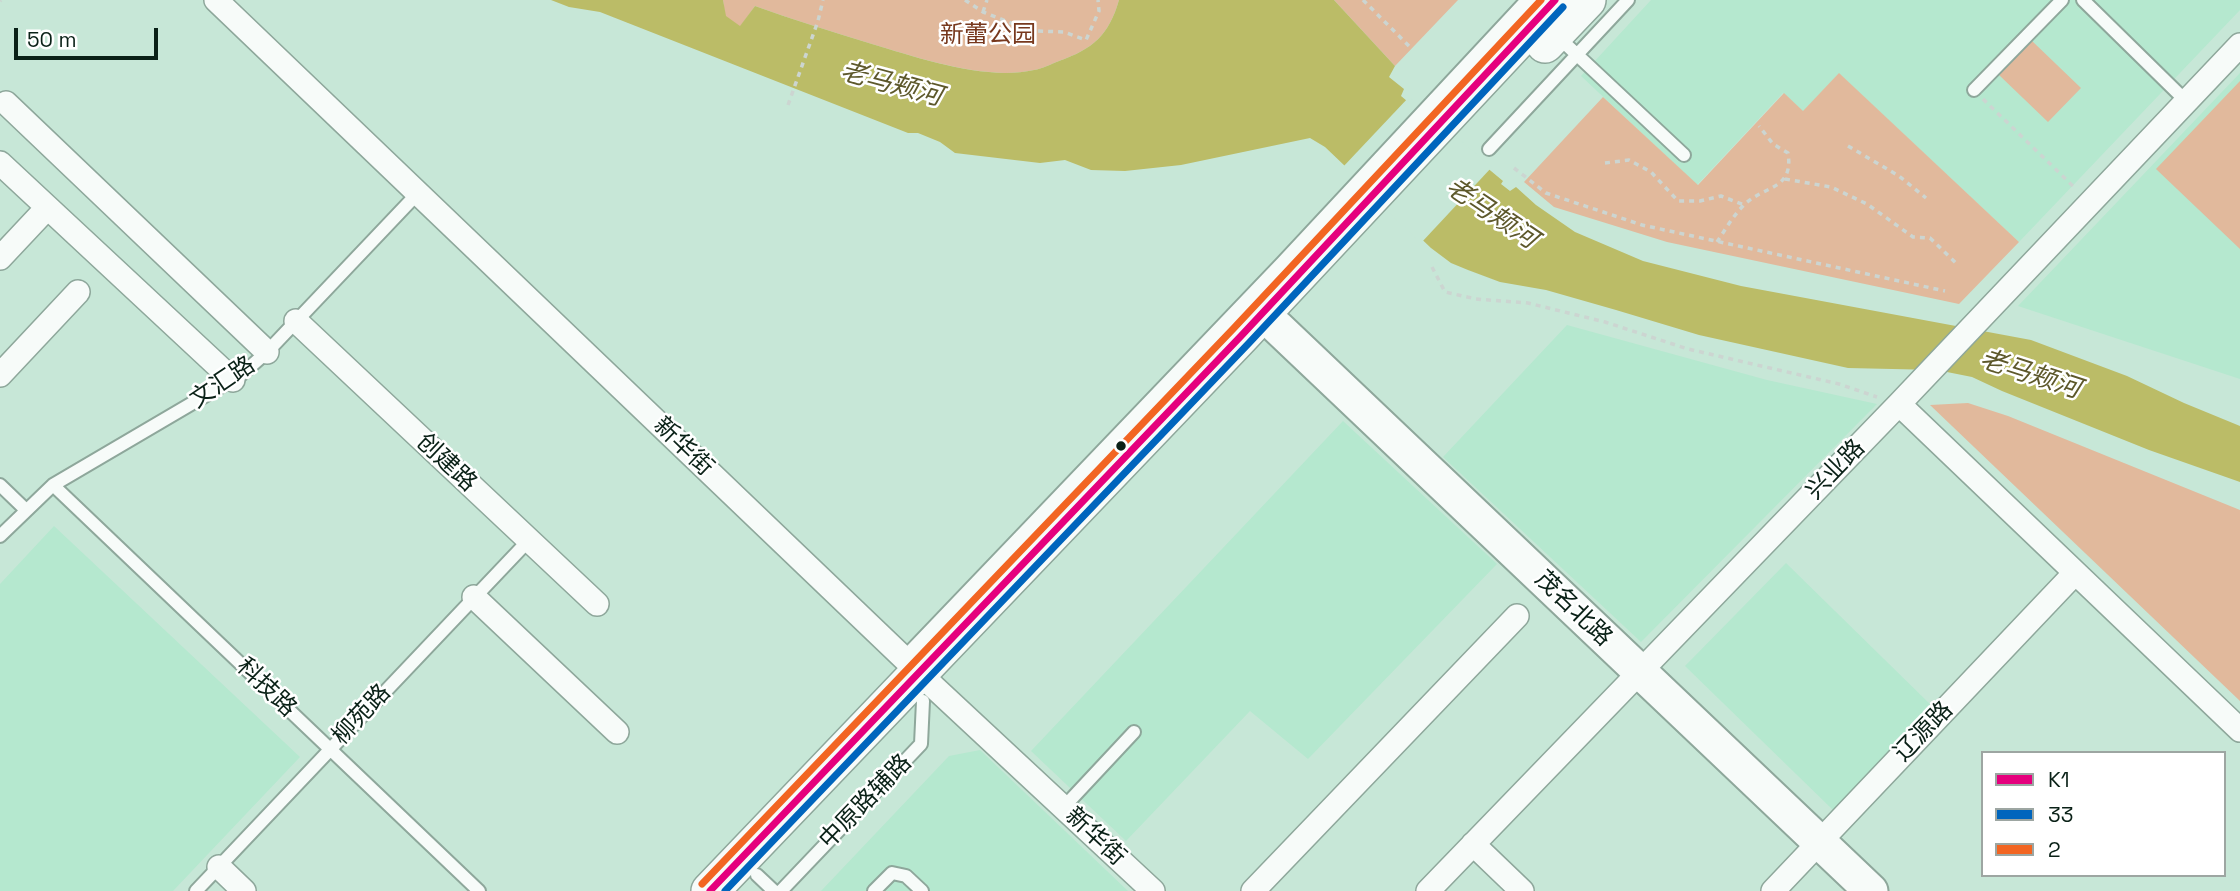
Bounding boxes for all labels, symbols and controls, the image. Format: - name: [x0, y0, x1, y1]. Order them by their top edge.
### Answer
- scale bar: [18, 14, 161, 58]
- park label: 新蕾公园: [940, 21, 1036, 49]
- text: 50 m: [27, 26, 77, 53]
- water label: 老马颊河: [837, 56, 945, 114]
- water label: 老马颊河: [1439, 172, 1543, 256]
- water label: 老马颊河: [1976, 344, 2084, 406]
- street label: 文汇路: [185, 351, 261, 415]
- street label: 新华街: [647, 412, 719, 482]
- street label: 创建路: [410, 428, 482, 498]
- street label: 兴业路: [1801, 434, 1871, 506]
- unlabelled marker: [1114, 439, 1128, 453]
- street label: 茂名北路: [1528, 565, 1618, 653]
- street label: 科技路: [230, 653, 302, 723]
- street label: 柳苑路: [327, 679, 397, 751]
- street label: 辽源路: [1889, 696, 1959, 768]
- street label: 中原路辅路: [814, 749, 918, 855]
- legend: [1981, 751, 2226, 877]
- text: K1: [2048, 766, 2070, 793]
- text: 33: [2048, 801, 2073, 828]
- street label: 新华街: [1059, 802, 1131, 872]
- text: 2: [2048, 836, 2061, 863]

